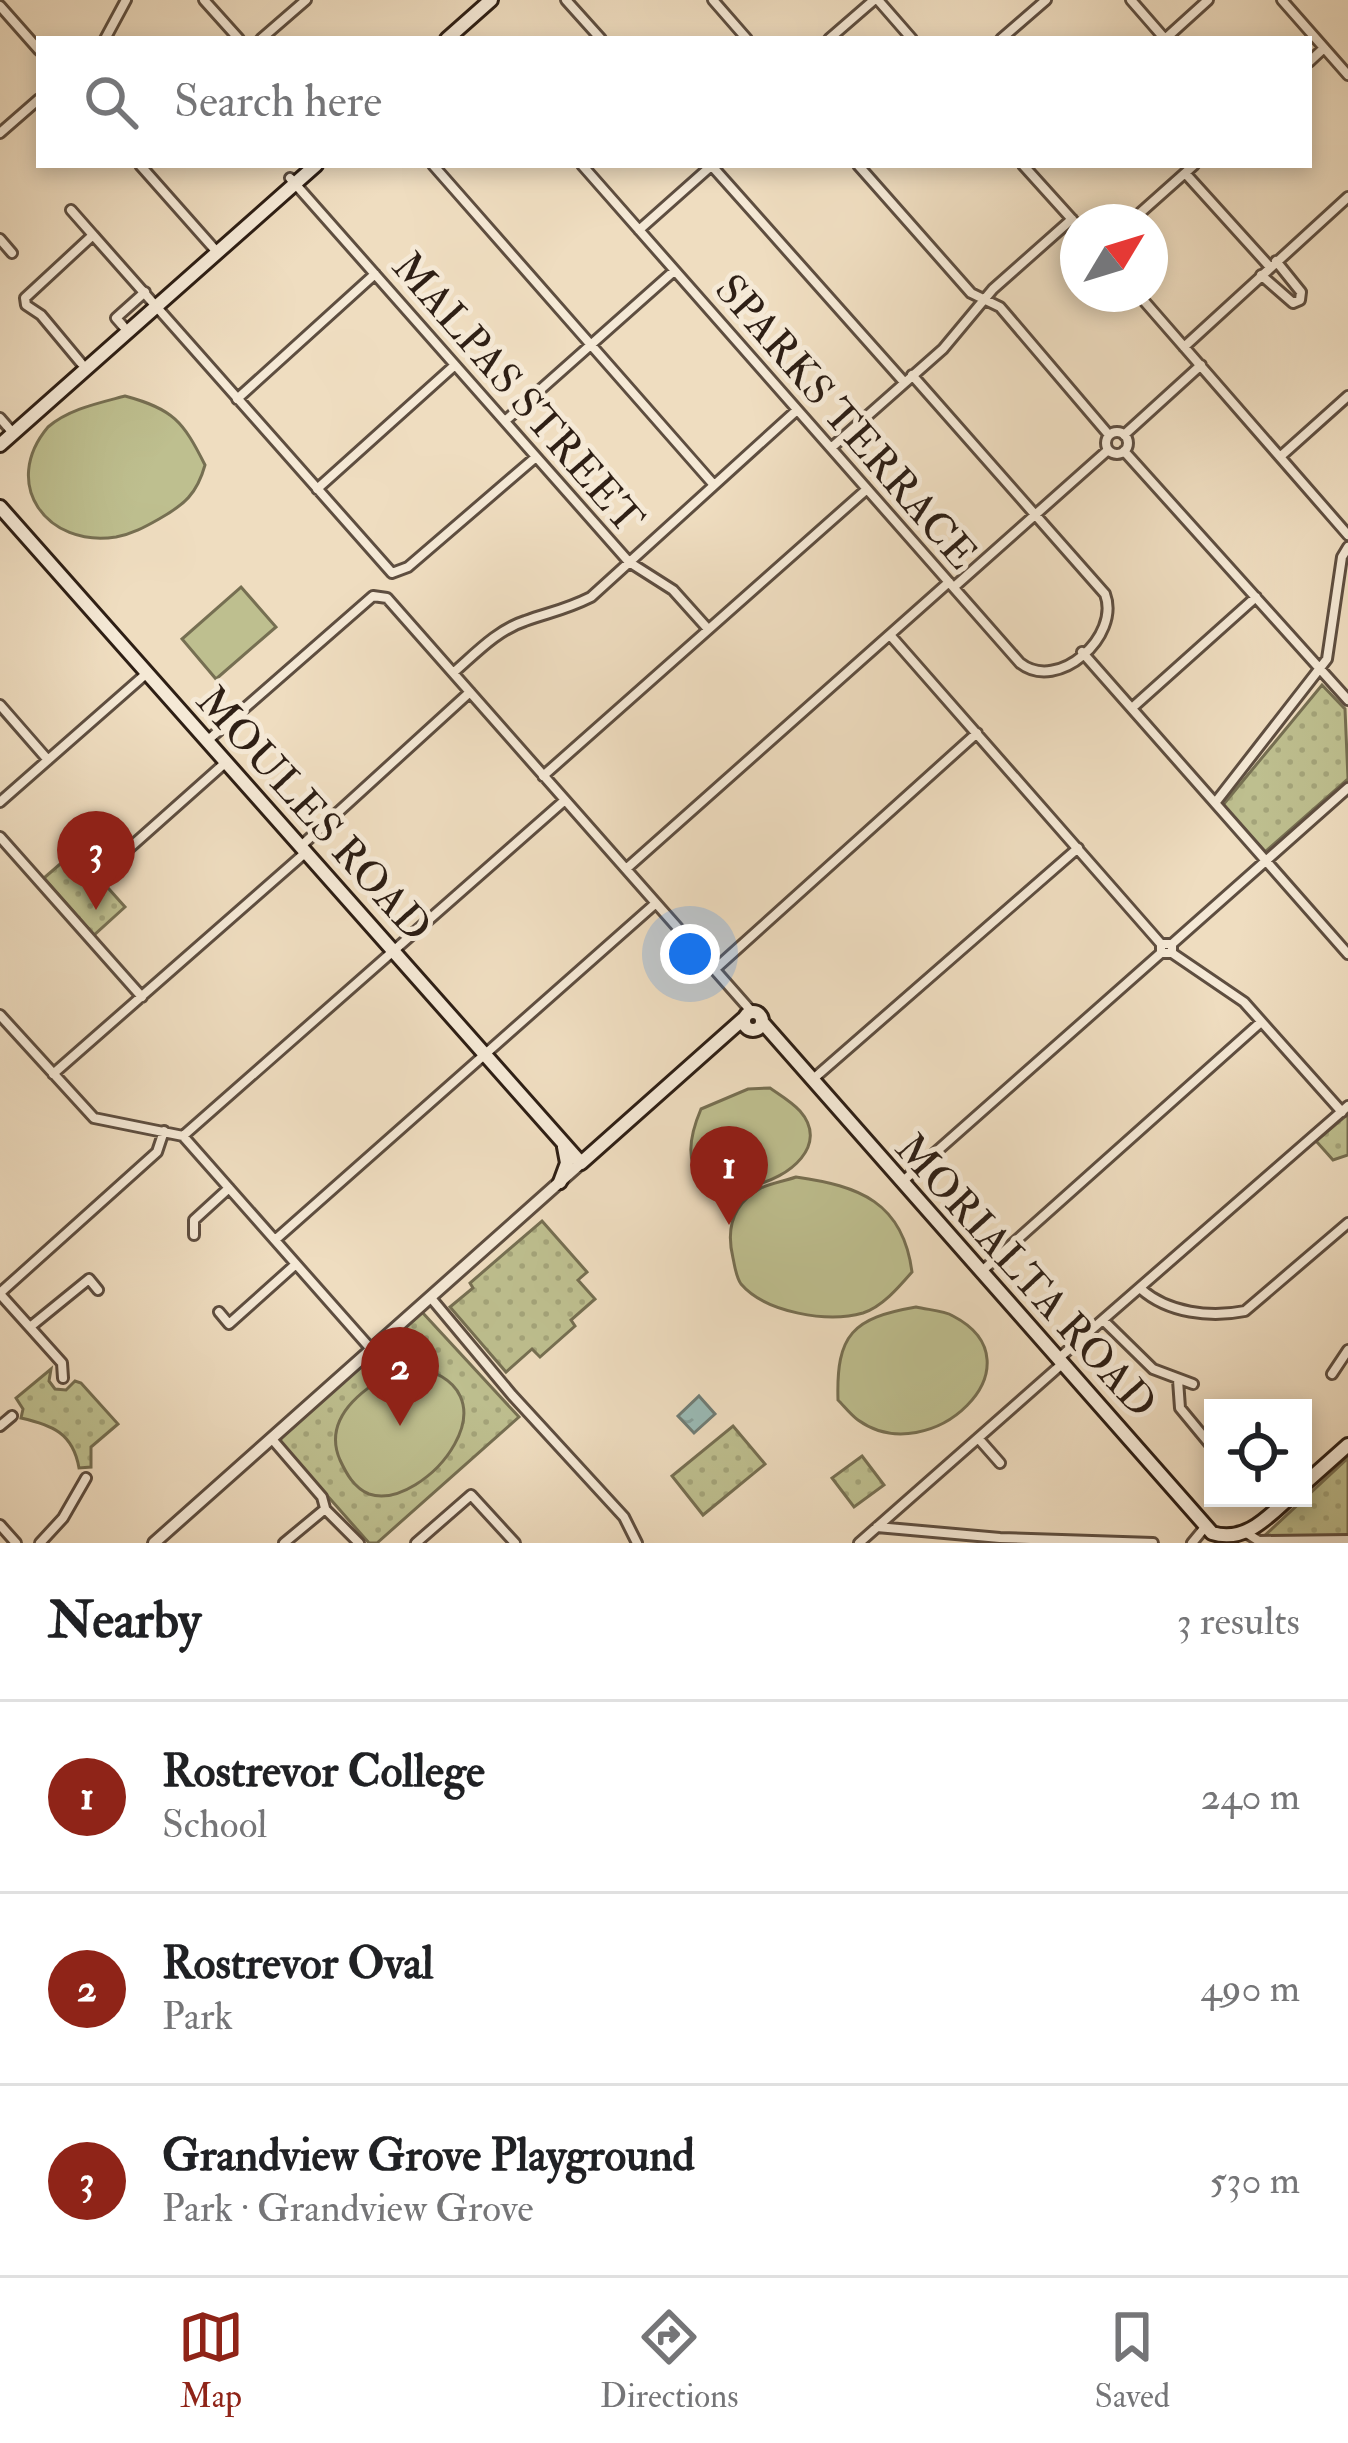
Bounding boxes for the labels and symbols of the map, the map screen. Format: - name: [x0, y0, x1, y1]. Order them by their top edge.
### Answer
- north arrow: [1060, 204, 1168, 312]
- street label: MALPAS STREET: [381, 242, 654, 545]
- street label: SPARKS TERRACE: [703, 264, 988, 580]
- street label: MOULES ROAD: [185, 676, 442, 953]
- pin: 3: [57, 811, 135, 910]
- your location: [660, 924, 720, 984]
- street label: MORIALTA ROAD: [884, 1123, 1167, 1429]
- pin: 1: [690, 1126, 768, 1225]
- pin: 2: [361, 1327, 439, 1426]

